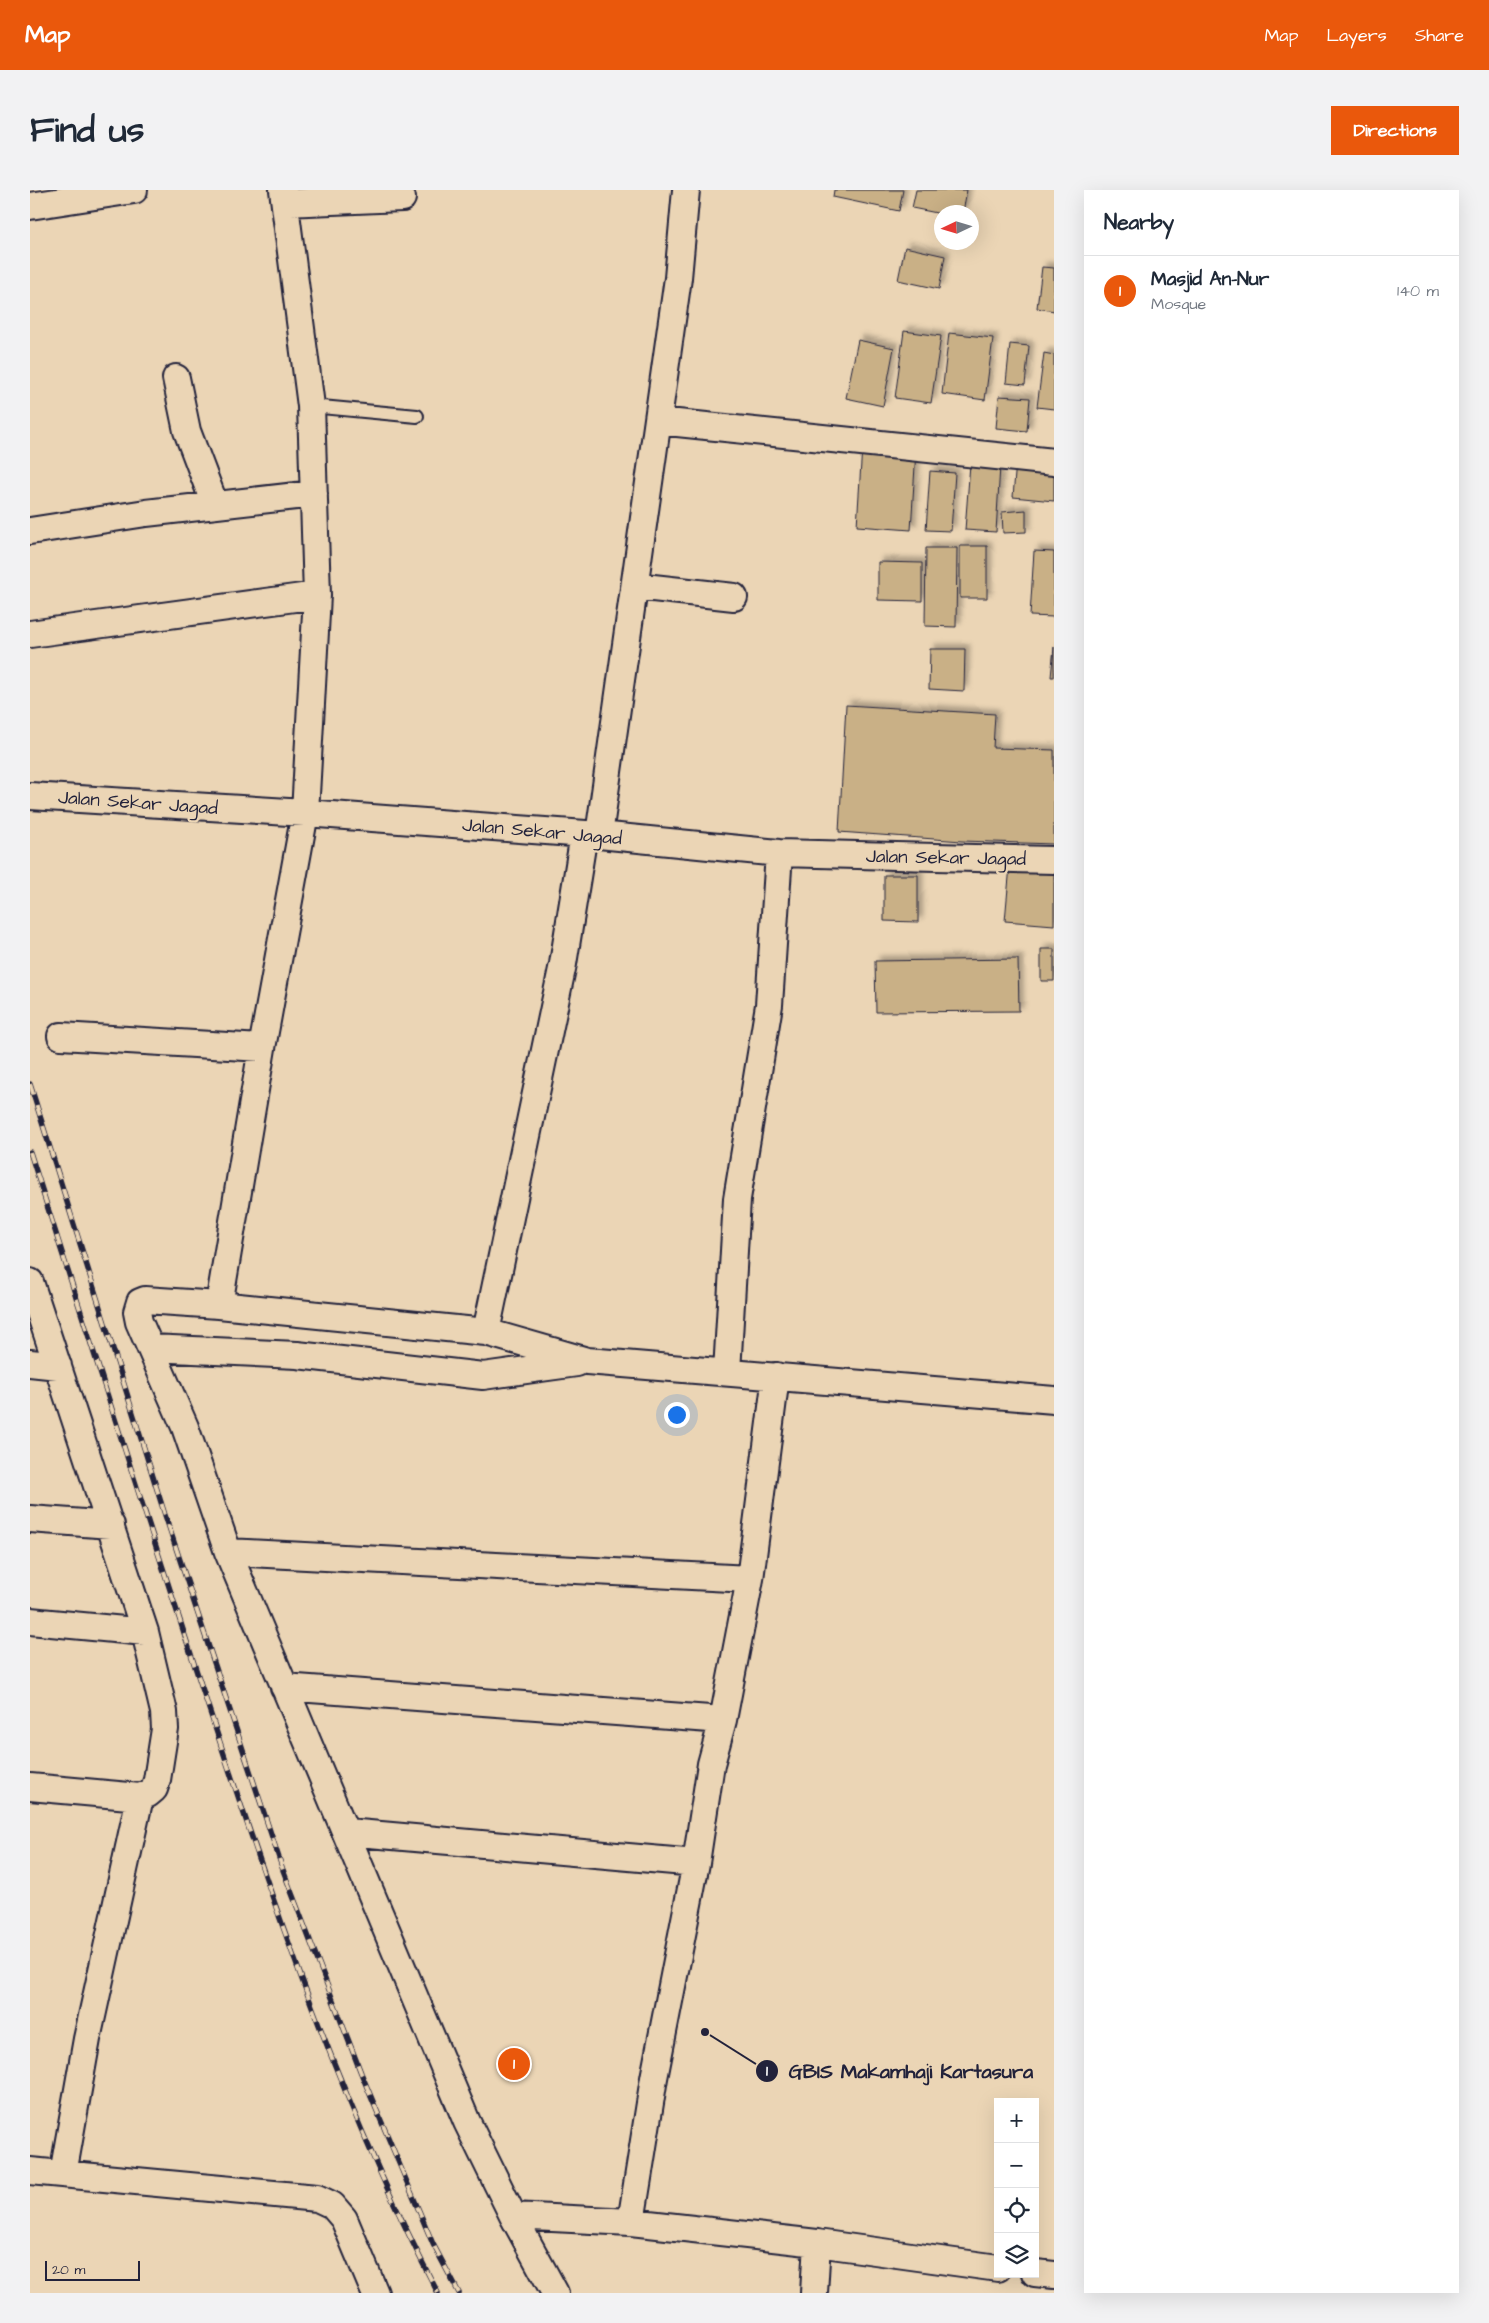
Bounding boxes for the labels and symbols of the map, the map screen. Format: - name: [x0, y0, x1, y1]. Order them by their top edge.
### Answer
- north arrow: [934, 205, 979, 250]
- street label: Jalan Sekar Jagad: [57, 784, 219, 823]
- street label: Jalan Sekar Jagad: [461, 812, 623, 853]
- street label: Jalan Sekar Jagad: [866, 843, 1027, 874]
- your location: [664, 1402, 690, 1428]
- pin: 1: [498, 2045, 530, 2083]
- callout: GBIS Makamhaji Kartasura: [754, 2053, 1044, 2088]
- text: GBIS Makamhaji Kartasura: [789, 2058, 1034, 2086]
- text: 1: [766, 2061, 768, 2082]
- scale bar: [45, 2258, 140, 2281]

